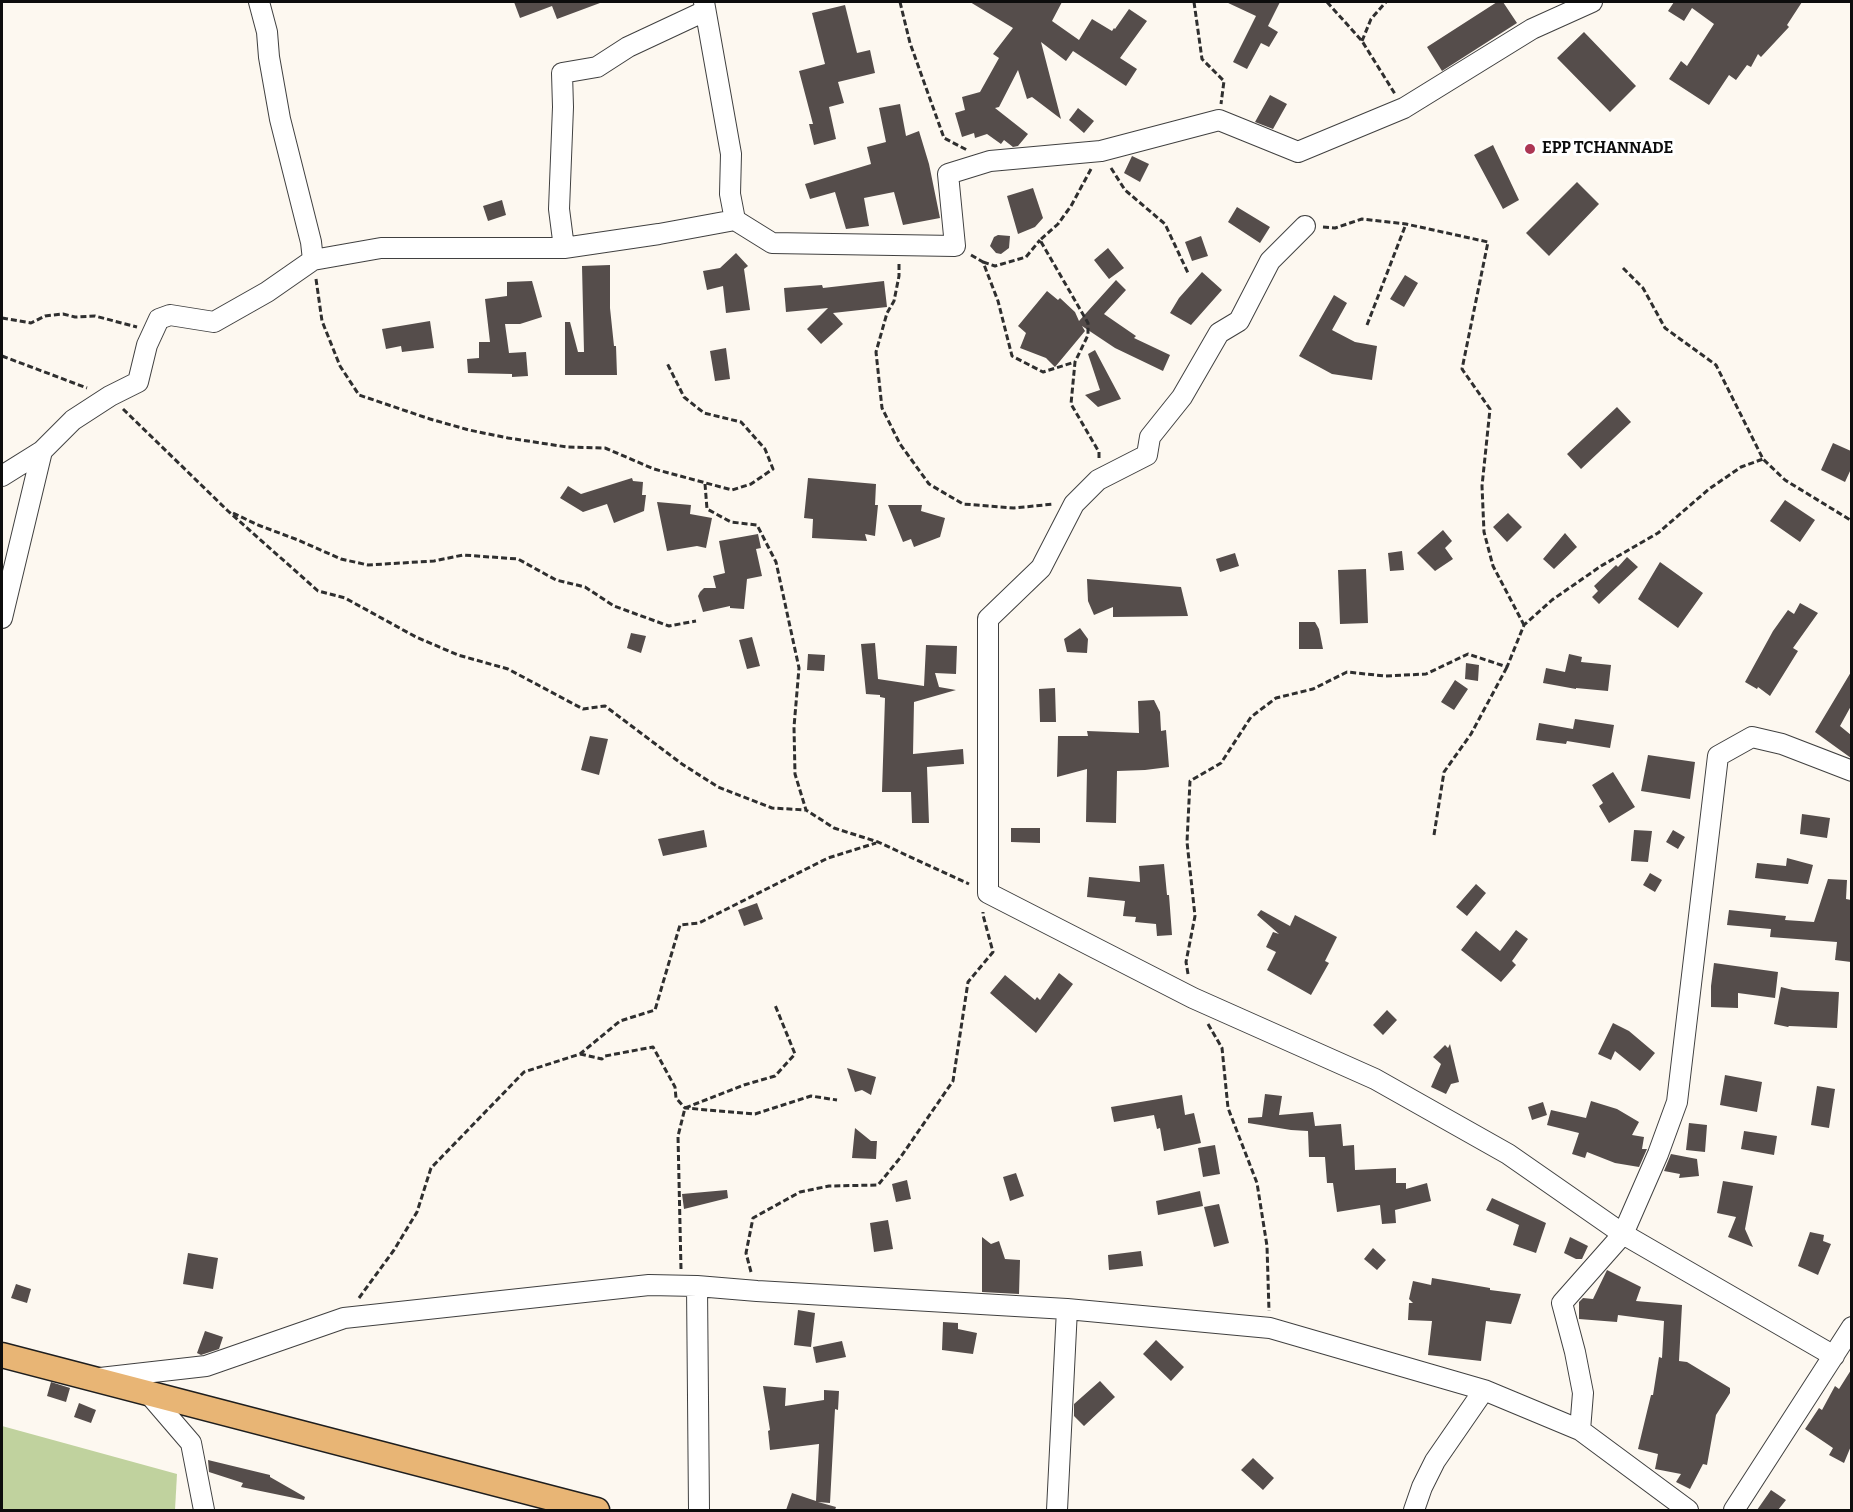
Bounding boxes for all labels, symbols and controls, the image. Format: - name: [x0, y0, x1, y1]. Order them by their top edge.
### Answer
- place label: EPP TCHANNADE: [1542, 139, 1673, 159]
- marker: EPP TCHANNADE: [1523, 142, 1537, 156]

